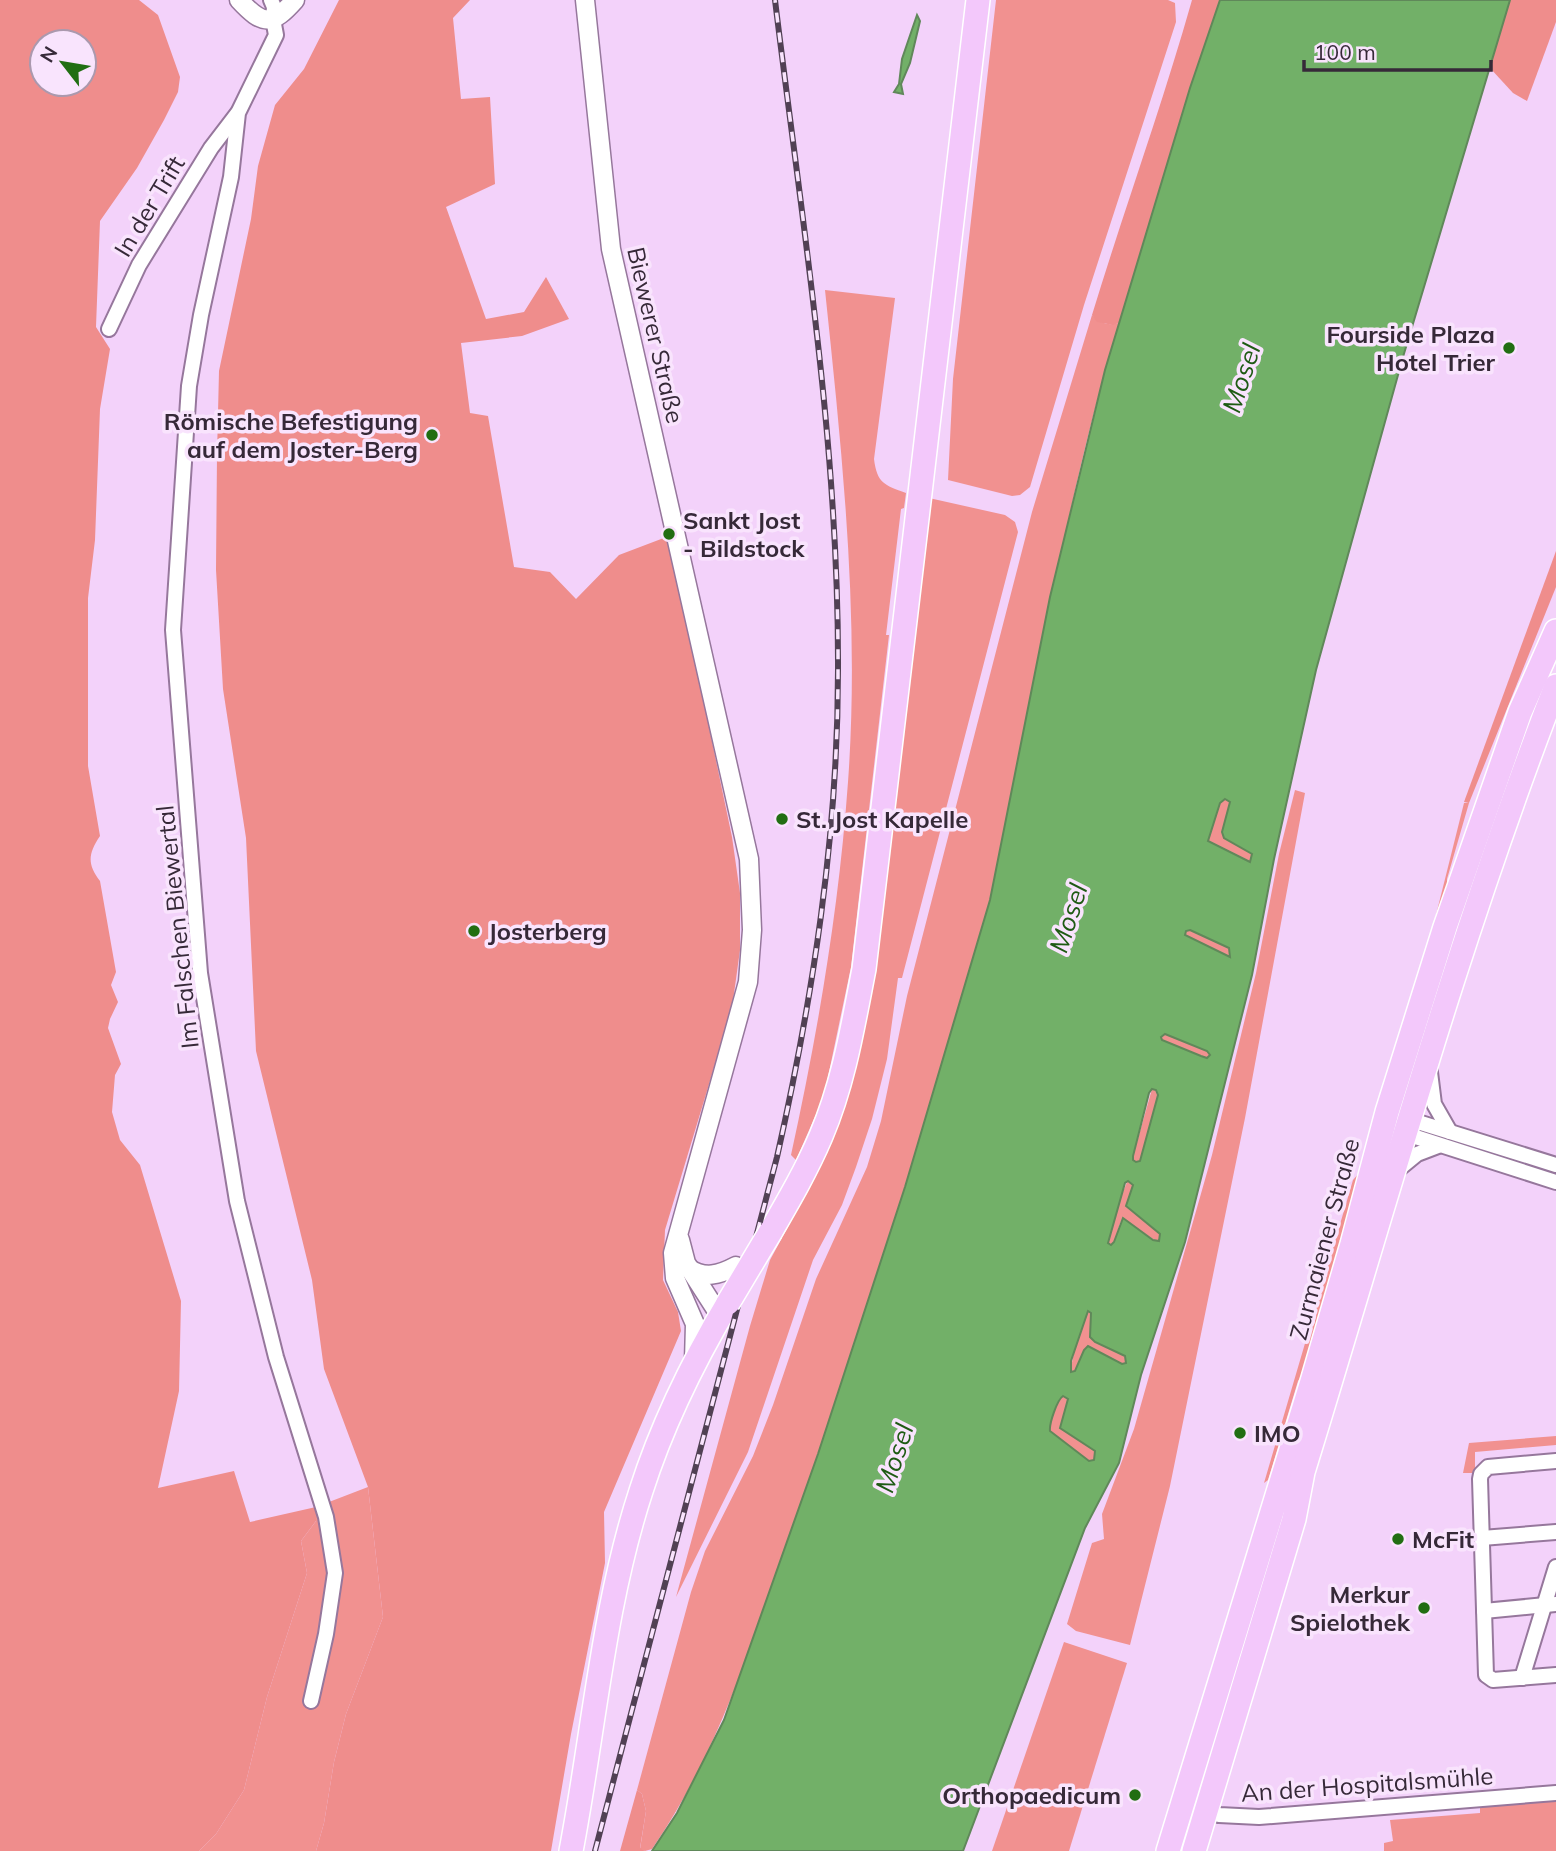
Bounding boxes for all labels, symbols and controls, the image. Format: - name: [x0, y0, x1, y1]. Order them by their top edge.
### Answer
- north arrow: [28, 28, 98, 98]
- scale bar: [1304, 28, 1491, 72]
- text: 100 m: [1314, 39, 1376, 65]
- text: N: [34, 42, 62, 67]
- street label: In der Trift: [107, 150, 191, 262]
- street label: Biewerer Straße: [621, 244, 691, 426]
- place label: Fourside Plaza Hotel Trier: [1326, 319, 1496, 377]
- water label: Mosel: [1214, 339, 1268, 417]
- marker: Fourside Plaza Hotel Trier: [1501, 340, 1517, 356]
- place label: Römische Befestigung auf dem Joster-Berg: [164, 406, 418, 464]
- marker: Römische Befestigung auf dem Joster-Berg: [424, 427, 440, 443]
- place label: Sankt Jost - Bildstock: [683, 505, 805, 563]
- marker: Sankt Jost - Bildstock: [661, 526, 677, 542]
- street label: Im Falschen Biewertal: [149, 804, 205, 1050]
- place label: St. Jost Kapelle: [796, 804, 968, 834]
- marker: St. Jost Kapelle: [774, 811, 790, 827]
- water label: Mosel: [1041, 879, 1095, 957]
- place label: Josterberg: [488, 916, 607, 946]
- marker: Josterberg: [466, 923, 482, 939]
- street label: Zurmaiener Straße: [1283, 1135, 1365, 1343]
- place label: IMO: [1254, 1418, 1301, 1448]
- water label: Mosel: [867, 1419, 921, 1497]
- marker: IMO: [1232, 1425, 1248, 1441]
- place label: McFit: [1412, 1524, 1474, 1554]
- marker: McFit: [1390, 1531, 1406, 1547]
- place label: Merkur Spielothek: [1290, 1579, 1411, 1637]
- marker: Merkur Spielothek: [1416, 1600, 1432, 1616]
- street label: An der Hospitalsmühle: [1240, 1760, 1494, 1808]
- place label: Orthopaedicum: [942, 1780, 1121, 1810]
- marker: Orthopaedicum: [1127, 1787, 1143, 1803]

